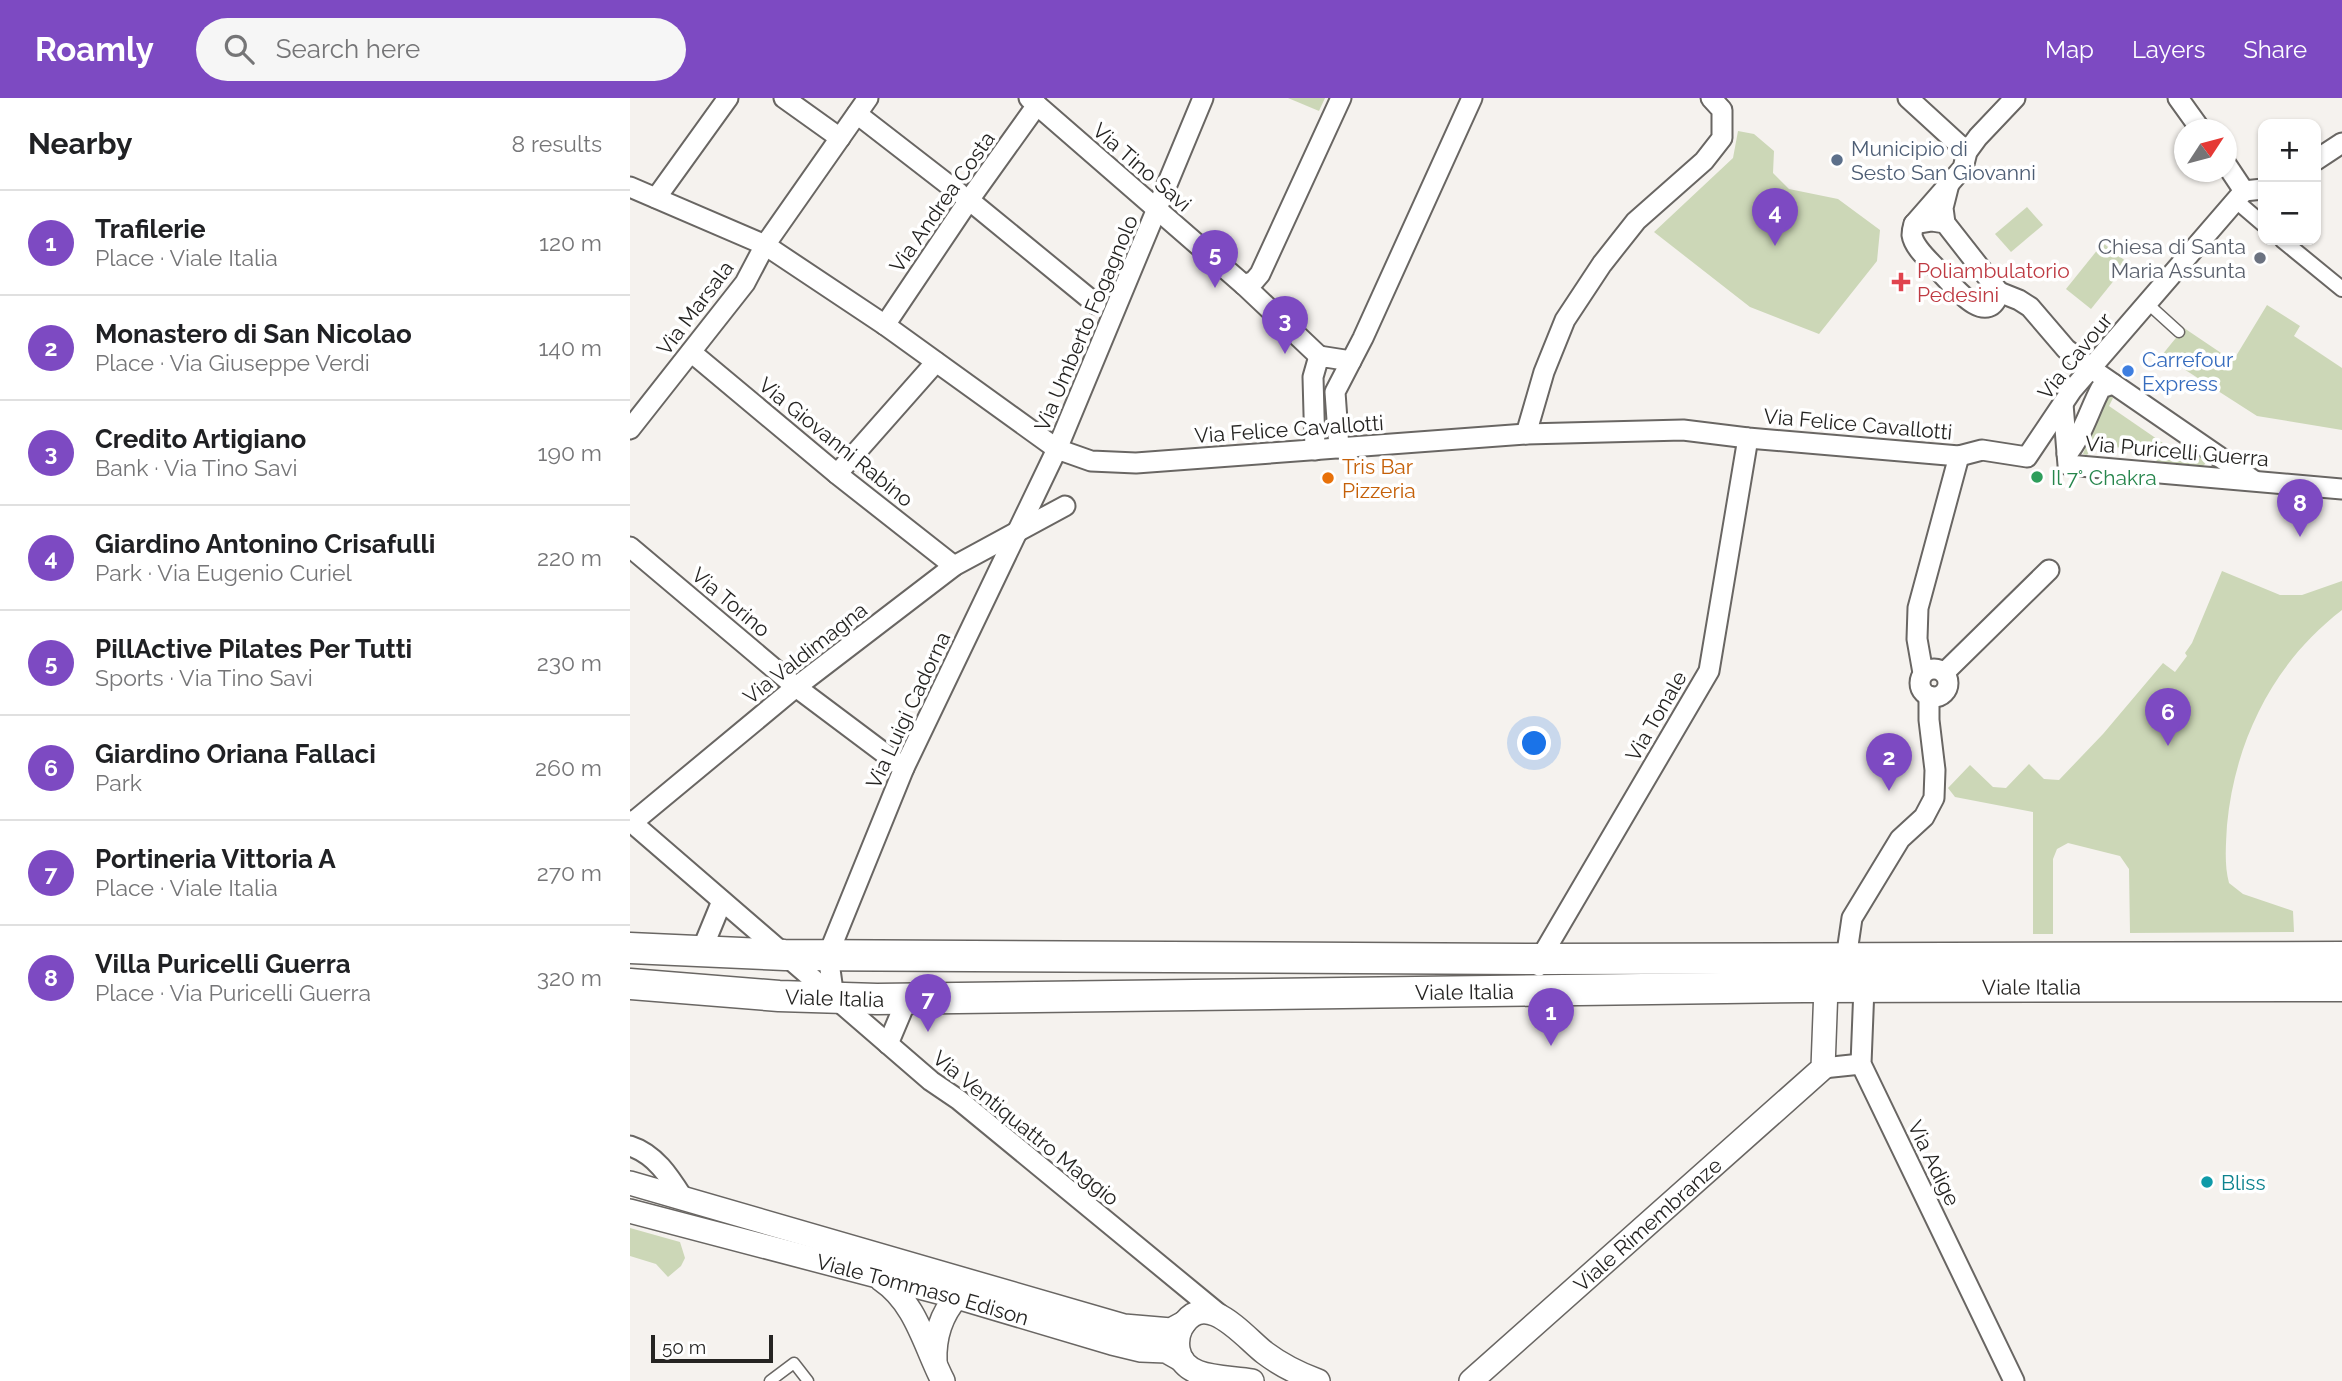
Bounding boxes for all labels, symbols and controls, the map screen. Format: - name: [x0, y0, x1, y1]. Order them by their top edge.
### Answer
- search box: [196, 18, 686, 81]
- text: Roamly: [35, 30, 154, 69]
- icon: search: [220, 30, 258, 68]
- text: Search here: [276, 34, 420, 64]
- text: Map: [2045, 35, 2094, 64]
- text: Layers: [2132, 35, 2205, 64]
- text: Share: [2243, 35, 2307, 64]
- street label: Via Tino Savi: [1088, 118, 1196, 216]
- north arrow: [2174, 119, 2237, 182]
- map controls: [2258, 119, 2321, 245]
- button: +: [2258, 119, 2321, 182]
- text: Nearby: [28, 126, 132, 161]
- street label: Via Andrea Costa: [884, 127, 1000, 277]
- text: 8 results: [511, 130, 602, 157]
- place label: Municipio di Sesto San Giovanni: [1851, 136, 2036, 185]
- marker: Municipio di Sesto San Giovanni: [1829, 152, 1845, 168]
- button: −: [2258, 182, 2321, 245]
- pin: 4: [1752, 188, 1798, 246]
- street label: Via Umberto Fogagnolo: [1029, 211, 1143, 435]
- text: Trafilerie: [95, 214, 206, 244]
- text: 1: [45, 229, 57, 256]
- text: 120 m: [539, 229, 602, 256]
- pin: 5: [1192, 230, 1238, 288]
- place label: Chiesa di Santa Maria Assunta: [2098, 234, 2246, 283]
- text: Place · Viale Italia: [95, 244, 278, 271]
- marker: Chiesa di Santa Maria Assunta: [2252, 250, 2268, 266]
- street label: Via Marsala: [651, 256, 739, 360]
- place label: Poliambulatorio Pedesini: [1917, 258, 2070, 307]
- marker: Poliambulatorio Pedesini: [1891, 272, 1911, 292]
- pin: 3: [1262, 296, 1308, 354]
- street label: Via Cavour: [2032, 307, 2118, 404]
- text: Monastero di San Nicolao: [95, 319, 412, 349]
- text: 2: [45, 334, 57, 361]
- text: 140 m: [539, 334, 602, 361]
- place label: Carrefour Express: [2142, 347, 2234, 396]
- text: Place · Via Giuseppe Verdi: [95, 349, 370, 376]
- marker: Carrefour Express: [2120, 363, 2136, 379]
- street label: Via Giovanni Rabino: [754, 372, 918, 512]
- street label: Via Felice Cavallotti: [1763, 403, 1953, 445]
- street label: Via Felice Cavallotti: [1194, 410, 1384, 448]
- text: Credito Artigiano: [95, 424, 306, 454]
- street label: Via Puricelli Guerra: [2084, 431, 2270, 471]
- text: 3: [45, 439, 57, 466]
- text: 190 m: [538, 439, 602, 466]
- text: Bank · Via Tino Savi: [95, 454, 298, 481]
- place label: Tris Bar Pizzeria: [1342, 454, 1416, 503]
- place label: Il 7° Chakra: [2051, 465, 2157, 490]
- marker: Il 7° Chakra: [2029, 469, 2045, 485]
- marker: Tris Bar Pizzeria: [1320, 470, 1336, 486]
- pin: 8: [2277, 479, 2323, 537]
- text: Giardino Antonino Crisafulli: [95, 529, 435, 559]
- text: 4: [44, 544, 58, 571]
- text: 220 m: [537, 544, 602, 571]
- text: Park · Via Eugenio Curiel: [95, 559, 352, 586]
- street label: Via Torino: [687, 562, 775, 642]
- street label: Via Valdimagna: [738, 597, 872, 709]
- street label: Via Luigi Cadorna: [861, 628, 955, 792]
- text: PillActive Pilates Per Tutti: [95, 634, 412, 664]
- text: 5: [45, 649, 57, 676]
- text: 230 m: [537, 649, 602, 676]
- text: Sports · Via Tino Savi: [95, 664, 313, 691]
- street label: Via Tonale: [1620, 667, 1692, 765]
- pin: 6: [2145, 688, 2191, 746]
- your location: [1517, 726, 1551, 760]
- pin: 2: [1866, 733, 1912, 791]
- text: Giardino Oriana Fallaci: [95, 739, 376, 769]
- text: 6: [44, 754, 58, 781]
- text: 260 m: [535, 754, 602, 781]
- text: Park: [95, 769, 142, 796]
- text: Portineria Vittoria A: [95, 844, 336, 874]
- text: 7: [45, 859, 57, 886]
- text: 270 m: [537, 859, 602, 886]
- text: Place · Viale Italia: [95, 874, 278, 901]
- text: Villa Puricelli Guerra: [95, 949, 351, 979]
- text: 8: [44, 964, 58, 991]
- text: 320 m: [537, 964, 602, 991]
- pin: 7: [905, 974, 951, 1032]
- street label: Viale Italia: [1982, 974, 2081, 999]
- street label: Viale Italia: [1415, 978, 1514, 1005]
- text: Place · Via Puricelli Guerra: [95, 979, 371, 1006]
- street label: Viale Italia: [785, 984, 884, 1012]
- pin: 1: [1528, 988, 1574, 1046]
- street label: Via Ventiquattro Maggio: [928, 1045, 1124, 1211]
- street label: Via Adige: [1903, 1116, 1965, 1210]
- street label: Viale Rimembranze: [1568, 1152, 1726, 1296]
- place label: Bliss: [2221, 1170, 2266, 1195]
- marker: Bliss: [2199, 1174, 2215, 1190]
- street label: Viale Tommaso Edison: [814, 1248, 1032, 1330]
- scale bar: [651, 1332, 774, 1364]
- text: 50 m: [662, 1336, 706, 1358]

